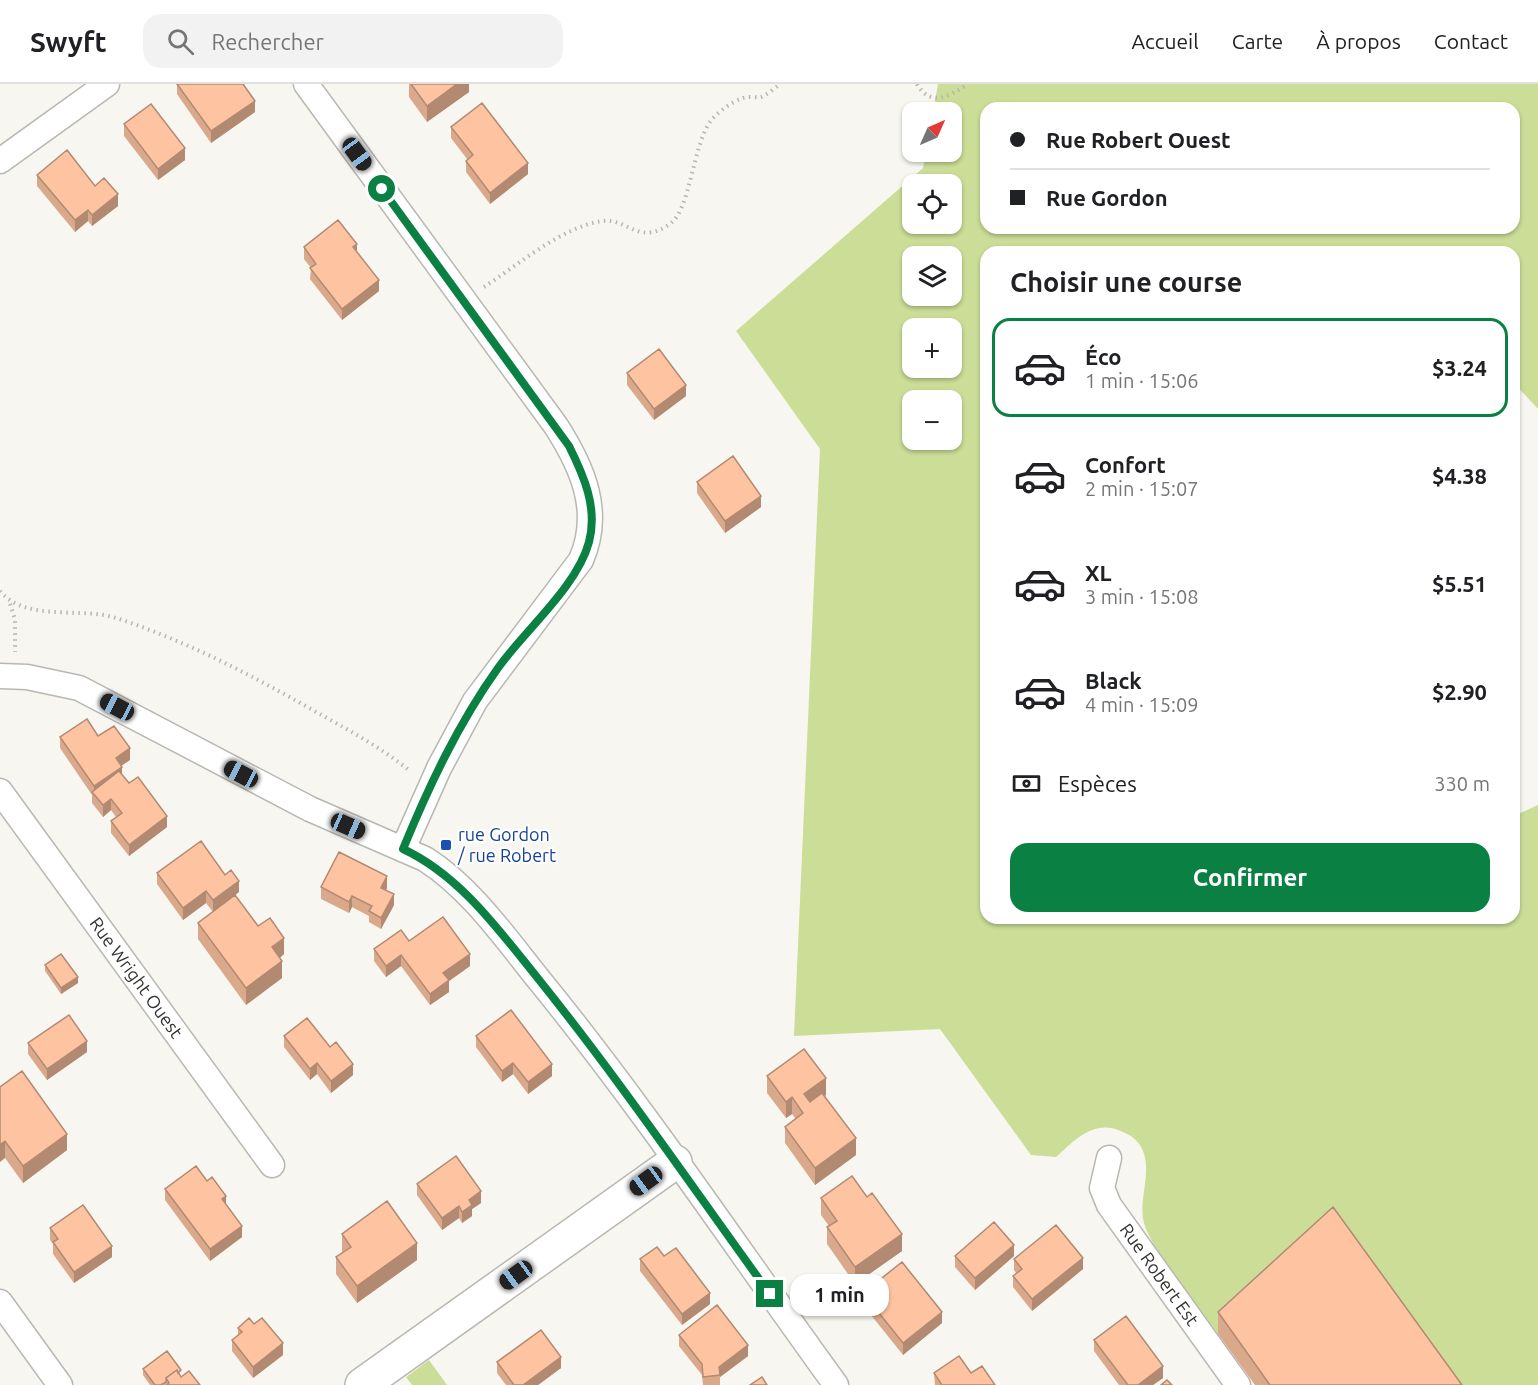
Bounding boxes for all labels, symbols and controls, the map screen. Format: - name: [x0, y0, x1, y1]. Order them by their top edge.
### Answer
- search box: [143, 14, 563, 68]
- icon: search: [164, 25, 197, 58]
- text: Swyft: [30, 26, 107, 57]
- text: Rechercher: [212, 29, 324, 54]
- text: Accueil: [1131, 29, 1199, 53]
- text: Carte: [1232, 29, 1283, 53]
- text: À propos: [1316, 29, 1401, 53]
- text: Contact: [1434, 29, 1508, 53]
- north arrow: [902, 102, 962, 162]
- map controls: [902, 102, 962, 450]
- text: Rue Robert Ouest: [1046, 127, 1231, 152]
- car: [339, 134, 375, 174]
- button: locate: [902, 174, 962, 234]
- route start: [368, 175, 395, 202]
- text: Rue Gordon: [1046, 185, 1168, 210]
- button: layers: [902, 246, 962, 306]
- text: Choisir une course: [1010, 267, 1242, 297]
- button: +: [902, 318, 962, 378]
- icon: car: [1013, 341, 1067, 395]
- text: Éco: [1085, 344, 1122, 369]
- text: $3.24: [1432, 355, 1487, 380]
- text: 1 min · 15:06: [1085, 369, 1199, 392]
- button: −: [902, 390, 962, 450]
- icon: car: [1013, 449, 1067, 503]
- text: Confort: [1085, 452, 1166, 477]
- text: $4.38: [1432, 463, 1487, 488]
- text: 2 min · 15:07: [1085, 477, 1199, 500]
- icon: car: [1013, 557, 1067, 611]
- text: XL: [1085, 560, 1112, 585]
- text: $5.51: [1432, 571, 1487, 596]
- text: 3 min · 15:08: [1085, 585, 1199, 608]
- icon: car: [1013, 665, 1067, 719]
- text: Black: [1085, 668, 1142, 693]
- text: $2.90: [1432, 679, 1487, 704]
- car: [97, 691, 137, 723]
- text: 4 min · 15:09: [1085, 693, 1199, 716]
- car: [221, 758, 261, 790]
- icon: cash: [1010, 767, 1043, 800]
- text: Espèces: [1058, 771, 1137, 796]
- text: 330 m: [1434, 772, 1490, 795]
- car: [328, 810, 368, 842]
- place label: rue Gordon / rue Robert: [457, 824, 556, 865]
- marker: rue Gordon / rue Robert: [439, 838, 453, 852]
- button: Confirmer: [1010, 843, 1490, 912]
- street label: Rue Wright Ouest: [86, 913, 187, 1041]
- car: [626, 1163, 666, 1199]
- street label: Rue Robert Est: [1116, 1219, 1203, 1329]
- car: [496, 1257, 536, 1293]
- callout: 1 min: [791, 1273, 890, 1315]
- route end: [756, 1280, 783, 1307]
- text: 1 min: [814, 1283, 865, 1306]

